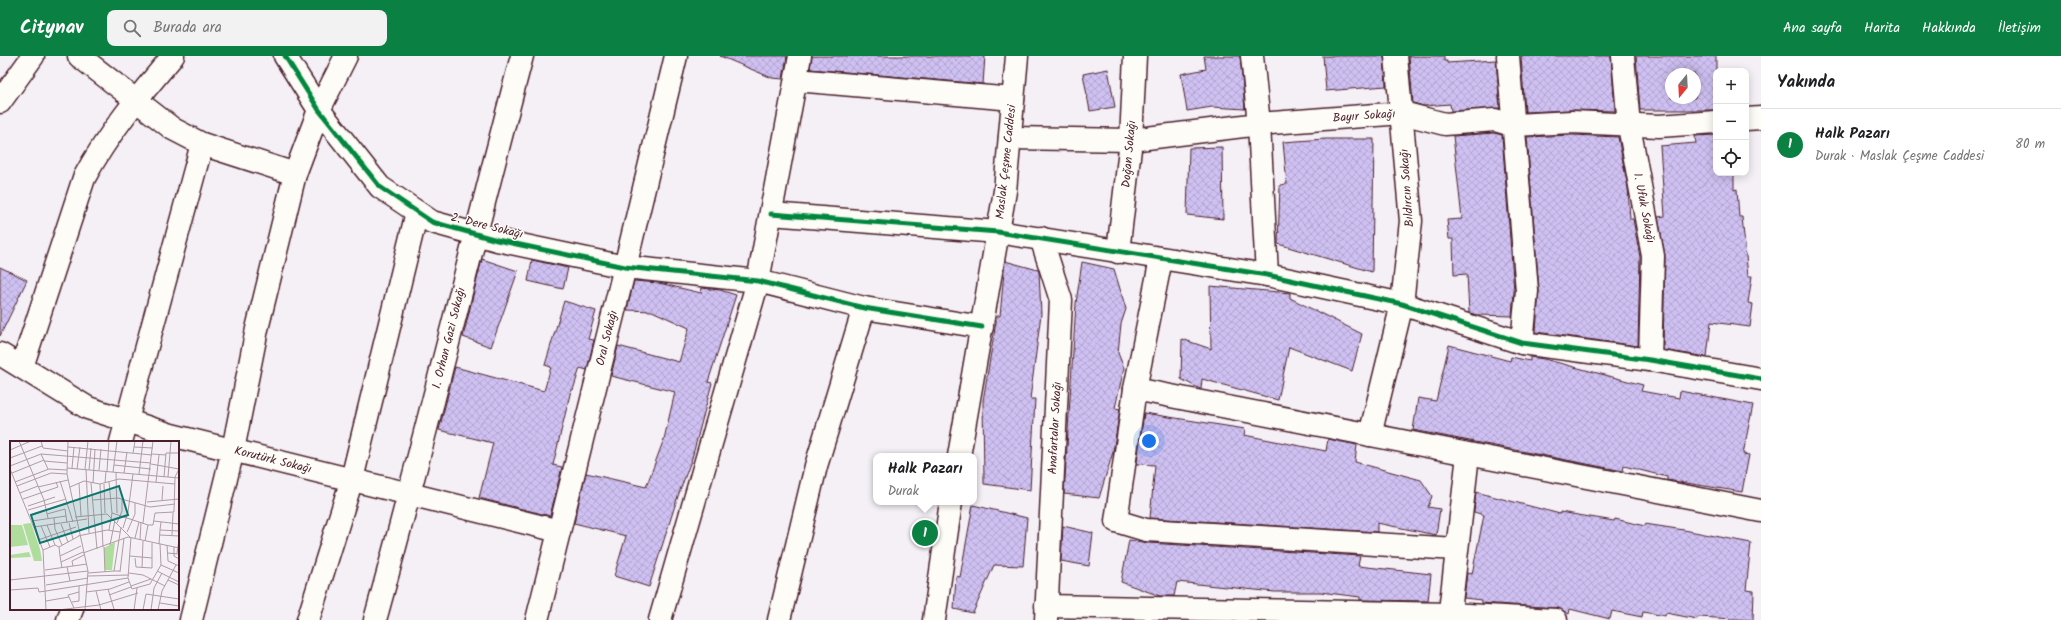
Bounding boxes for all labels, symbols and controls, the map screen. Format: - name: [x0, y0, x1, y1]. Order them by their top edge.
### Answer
- search box: [107, 10, 387, 46]
- text: Citynav: [20, 13, 83, 43]
- text: Burada ara: [153, 16, 222, 40]
- icon: search: [121, 17, 143, 39]
- text: Ana sayfa: [1783, 17, 1842, 39]
- text: Harita: [1864, 17, 1900, 39]
- text: Hakkında: [1922, 17, 1976, 39]
- text: İletişim: [1998, 17, 2041, 39]
- north arrow: [1665, 68, 1701, 104]
- map controls: [1713, 68, 1749, 176]
- button: +: [1713, 68, 1749, 104]
- text: Yakında: [1777, 69, 1835, 96]
- street label: Maslak Çeşme Caddesi: [991, 103, 1022, 220]
- street label: Bayır Sokağı: [1332, 104, 1396, 128]
- button: −: [1713, 104, 1749, 140]
- street label: Doğan Sokağı: [1117, 120, 1141, 188]
- text: Halk Pazarı: [1815, 122, 1890, 146]
- text: 1: [1788, 134, 1792, 155]
- text: 80 m: [2015, 134, 2045, 155]
- button: locate: [1713, 140, 1749, 176]
- text: Durak · Maslak Çeşme Caddesi: [1815, 146, 1984, 167]
- street label: Bıldırcın Sokağı: [1395, 148, 1419, 228]
- street label: 1. Ufuk Sokağı: [1628, 171, 1660, 245]
- street label: 2. Dere Sokağı: [449, 208, 525, 244]
- street label: 1. Orhan Gazi Sokağı: [427, 285, 471, 391]
- street label: Oral Sokağı: [591, 308, 623, 368]
- street label: Anafartalar Sokağı: [1043, 381, 1067, 475]
- your location: [1139, 431, 1159, 451]
- inset map: [10, 441, 179, 610]
- street label: Korutürk Sokağı: [232, 441, 314, 479]
- popup: [873, 453, 977, 505]
- text: Halk Pazarı: [888, 457, 962, 481]
- text: Durak: [888, 481, 919, 502]
- pin: 1: [912, 518, 938, 548]

